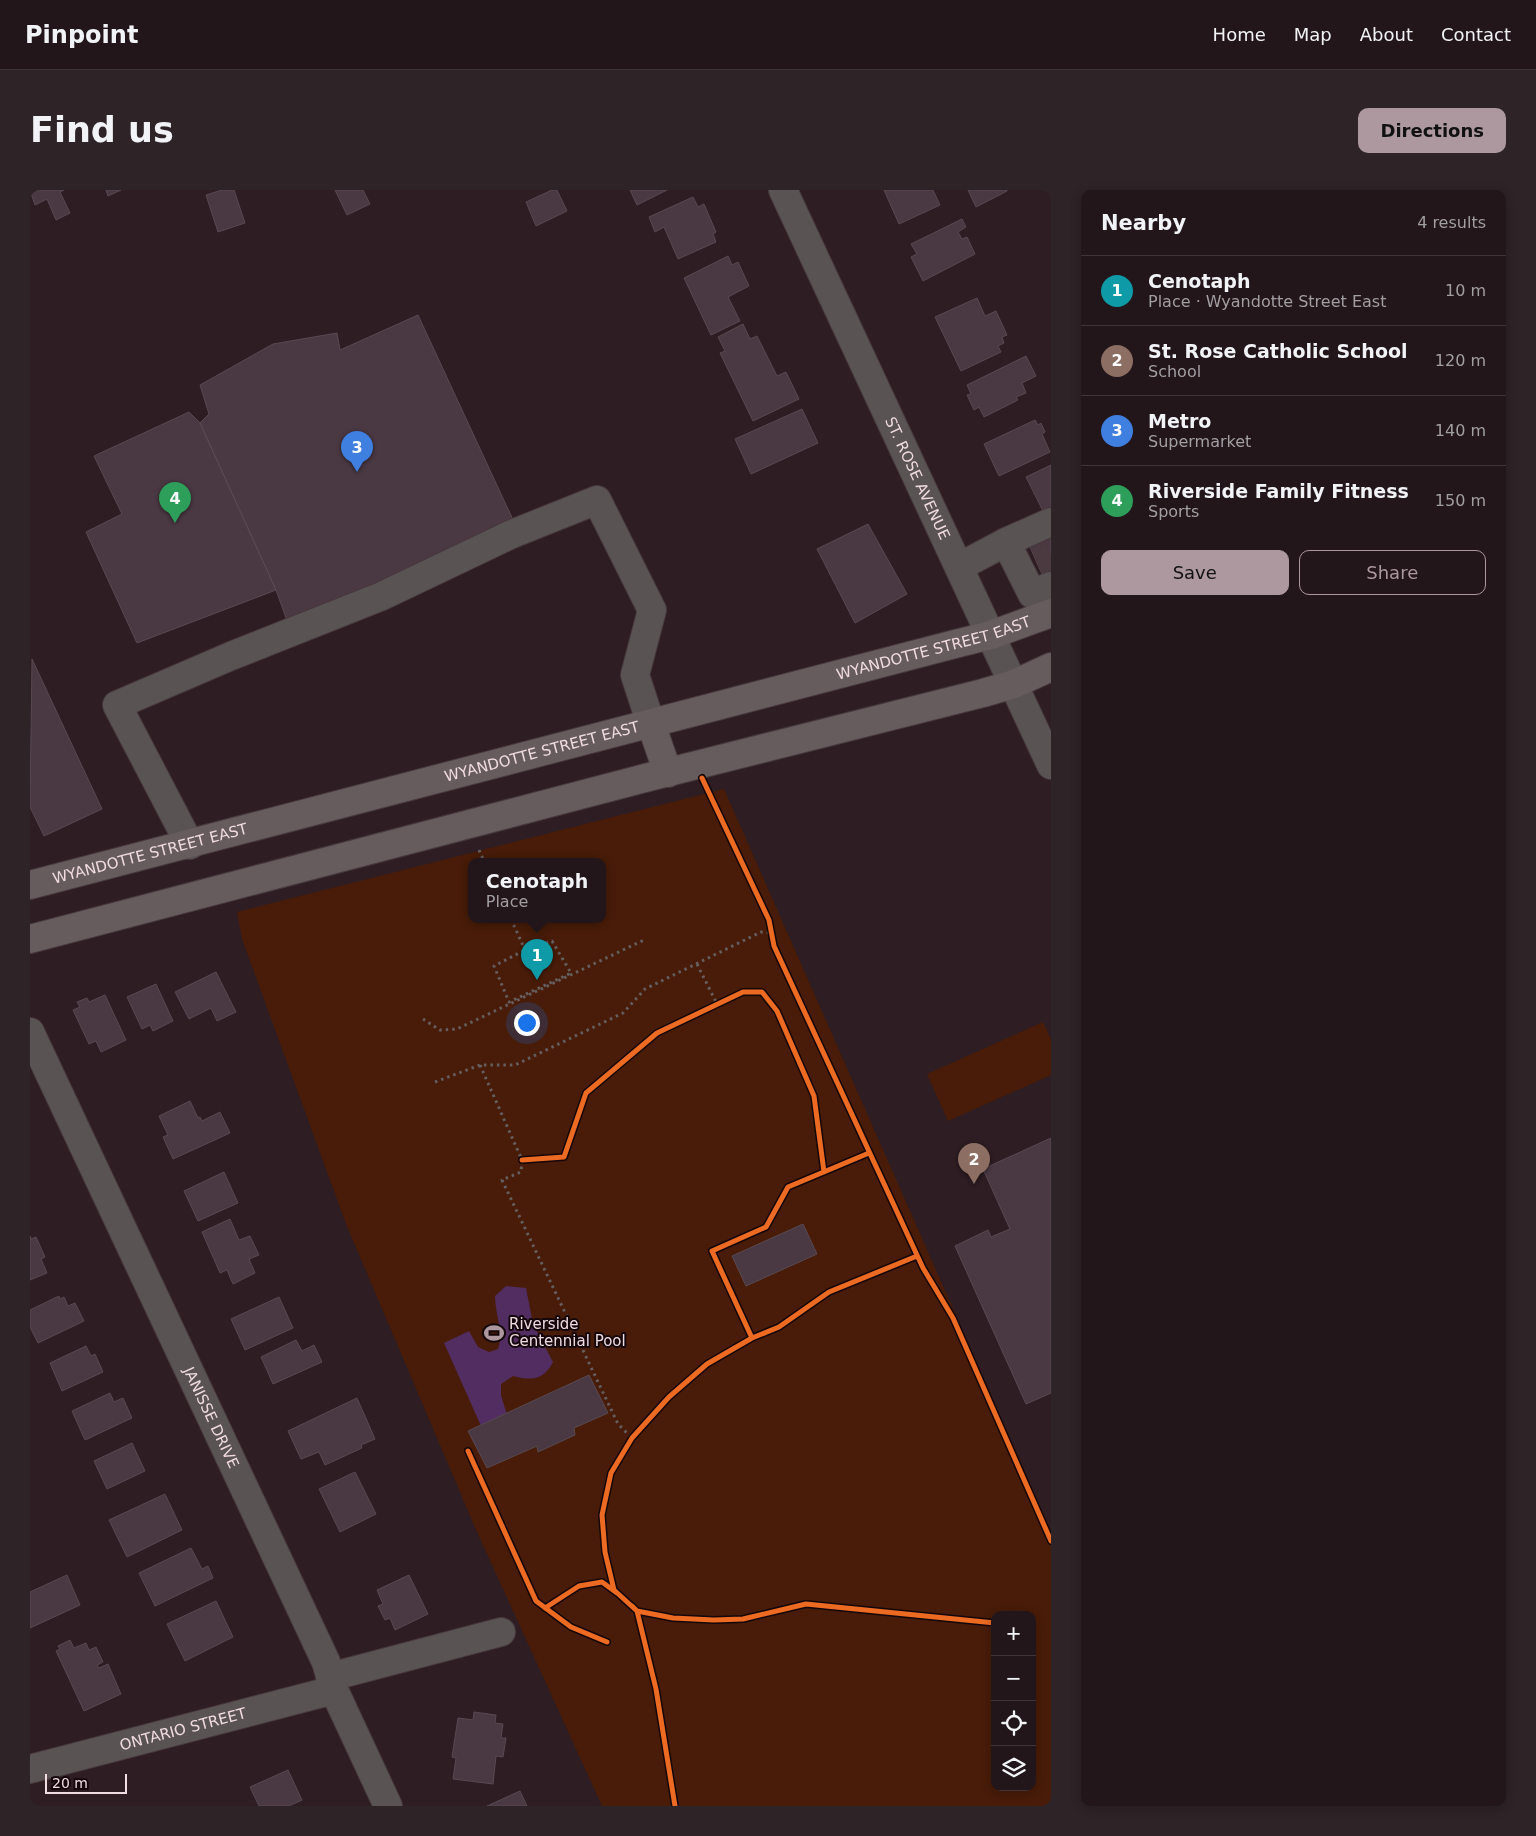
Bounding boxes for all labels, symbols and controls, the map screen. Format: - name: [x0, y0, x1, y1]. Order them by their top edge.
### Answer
- text: Pinpoint: [25, 21, 138, 49]
- text: Home: [1213, 24, 1266, 45]
- text: Map: [1294, 24, 1332, 45]
- text: About: [1360, 24, 1413, 45]
- text: Contact: [1441, 24, 1511, 45]
- button: Directions: [1358, 108, 1506, 153]
- text: Find us: [30, 110, 174, 150]
- text: Nearby: [1101, 211, 1186, 235]
- text: 4 results: [1417, 213, 1486, 232]
- text: Cenotaph: [1148, 270, 1250, 292]
- text: 1: [1111, 281, 1123, 300]
- text: 10 m: [1445, 281, 1486, 300]
- text: Place · Wyandotte Street East: [1148, 292, 1386, 311]
- text: St. Rose Catholic School: [1148, 340, 1408, 362]
- text: 2: [1111, 351, 1123, 370]
- text: 120 m: [1435, 351, 1486, 370]
- text: School: [1148, 362, 1201, 381]
- text: Metro: [1148, 410, 1211, 432]
- street label: ST. ROSE AVENUE: [881, 414, 954, 542]
- text: 3: [1111, 421, 1123, 440]
- text: 140 m: [1435, 421, 1486, 440]
- pin: 3: [341, 431, 373, 472]
- text: Supermarket: [1148, 432, 1251, 451]
- text: Riverside Family Fitness: [1148, 480, 1409, 502]
- pin: 4: [159, 482, 191, 523]
- text: 4: [1111, 491, 1123, 510]
- text: 150 m: [1435, 491, 1486, 510]
- text: Sports: [1148, 502, 1199, 521]
- button: Save: [1101, 550, 1289, 595]
- button: Share: [1299, 550, 1486, 595]
- street label: WYANDOTTE STREET EAST: [835, 612, 1034, 684]
- street label: WYANDOTTE STREET EAST: [443, 717, 642, 786]
- street label: WYANDOTTE STREET EAST: [51, 820, 250, 888]
- popup: [468, 858, 606, 923]
- text: Cenotaph: [486, 870, 588, 892]
- text: Place: [486, 892, 528, 911]
- pin: 1: [521, 939, 553, 980]
- your location: [514, 1010, 540, 1036]
- pin: 2: [958, 1143, 990, 1184]
- place label: Riverside Centennial Pool: [509, 1315, 626, 1350]
- sports icon: Riverside Centennial Pool: [483, 1322, 505, 1344]
- street label: JANISSE DRIVE: [179, 1363, 243, 1471]
- map controls: [991, 1611, 1036, 1791]
- button: +: [991, 1611, 1036, 1656]
- button: −: [991, 1656, 1036, 1701]
- button: locate: [991, 1701, 1036, 1746]
- street label: ONTARIO STREET: [118, 1704, 249, 1754]
- button: layers: [991, 1746, 1036, 1791]
- scale bar: [45, 1771, 128, 1794]
- text: 20 m: [52, 1775, 88, 1791]

